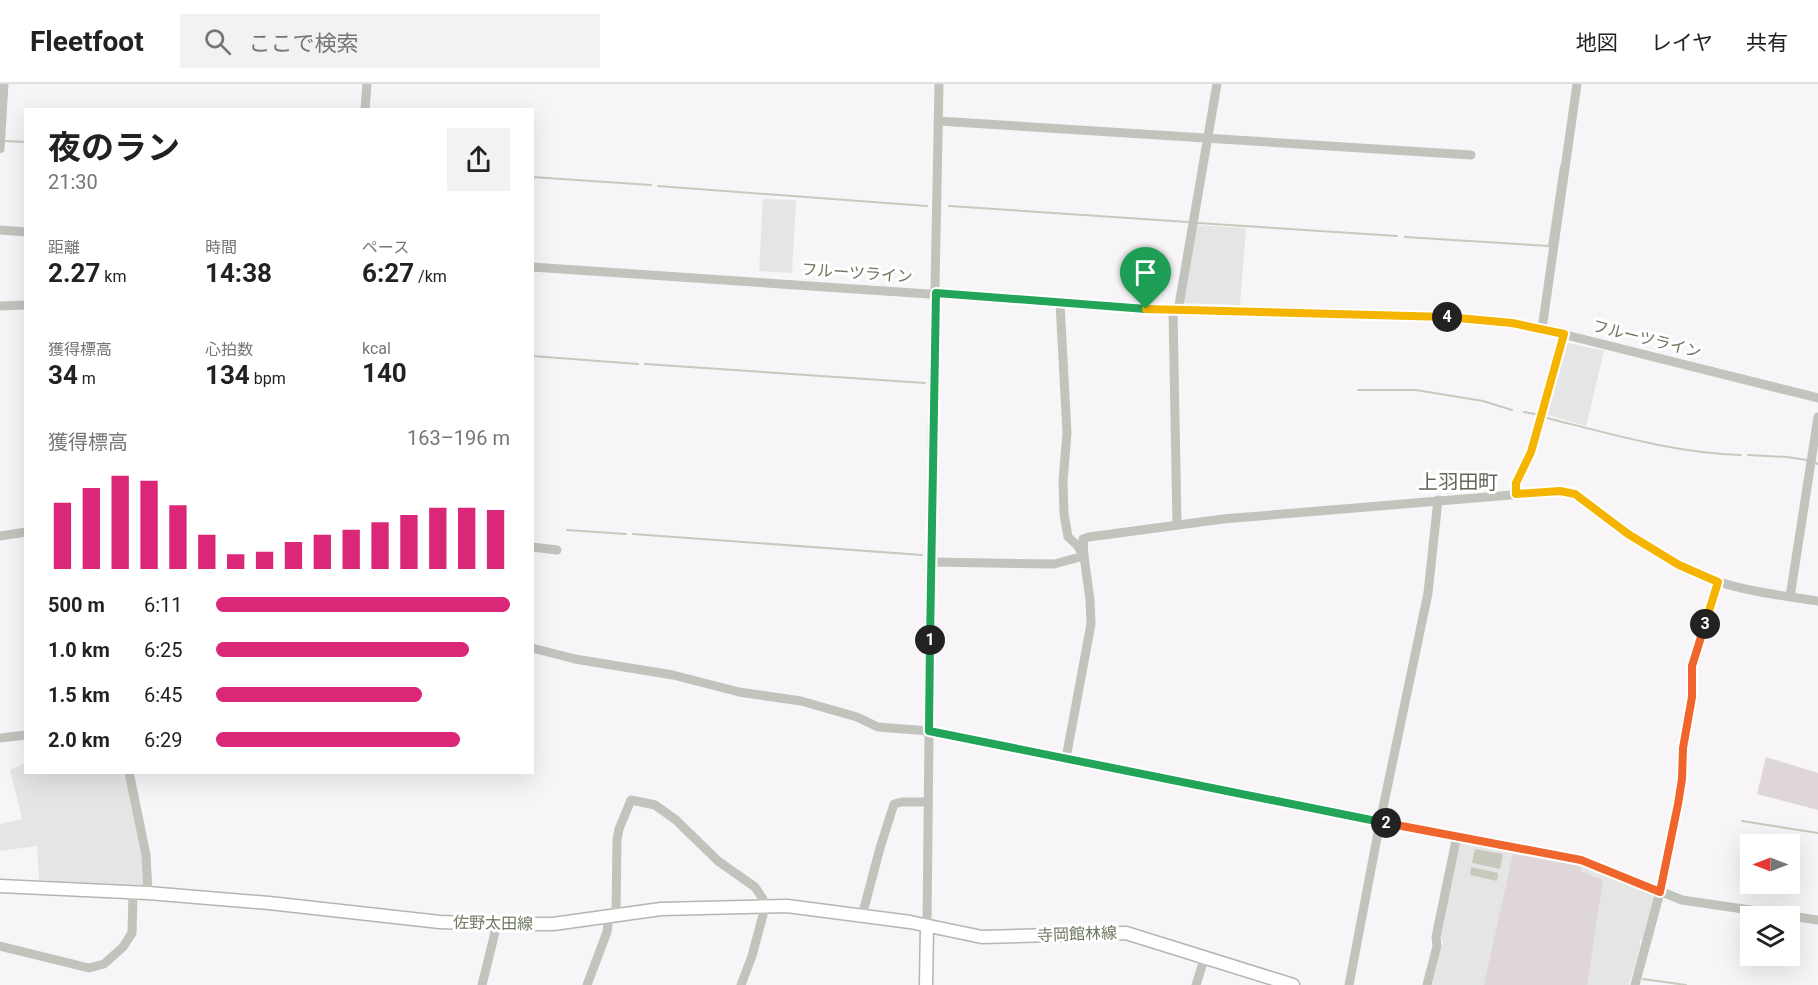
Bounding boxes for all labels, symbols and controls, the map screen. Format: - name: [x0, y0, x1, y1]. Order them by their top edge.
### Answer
- search box: [180, 14, 600, 68]
- text: Fleetfoot: [30, 25, 144, 58]
- icon: search: [201, 25, 234, 58]
- text: ここで検索: [249, 31, 359, 56]
- text: 地図: [1576, 31, 1618, 55]
- text: レイヤ: [1651, 31, 1713, 55]
- text: 共有: [1746, 31, 1788, 55]
- text: 夜のラン: [48, 128, 180, 167]
- button: share: [447, 128, 510, 191]
- text: 21:30: [48, 170, 98, 194]
- text: 距離: [48, 238, 80, 257]
- text: 時間: [205, 238, 237, 257]
- text: ペース: [362, 238, 409, 257]
- pin: [1120, 247, 1171, 309]
- icon: arrive: [1129, 256, 1162, 289]
- text: 2.27: [48, 258, 100, 288]
- text: 14:38: [205, 258, 272, 288]
- text: 6:27: [362, 258, 414, 288]
- street label: フルーツライン: [801, 260, 913, 286]
- text: km: [100, 267, 126, 286]
- text: /km: [414, 267, 447, 286]
- pin: 4: [1432, 302, 1462, 332]
- text: 4: [1442, 307, 1452, 326]
- street label: フルーツライン: [1591, 316, 1703, 362]
- text: kcal: [362, 339, 391, 358]
- text: 獲得標高: [48, 340, 112, 359]
- text: 心拍数: [205, 340, 253, 359]
- text: 140: [362, 358, 407, 388]
- text: 34: [48, 360, 78, 390]
- text: 134: [205, 360, 250, 390]
- text: m: [78, 369, 96, 388]
- text: bpm: [250, 369, 286, 388]
- text: 163–196 m: [407, 426, 510, 450]
- text: 獲得標高: [48, 430, 128, 454]
- district label: 上羽田町: [1418, 470, 1498, 494]
- text: 500 m: [48, 593, 105, 617]
- text: 6:11: [144, 593, 183, 617]
- pin: 3: [1690, 609, 1720, 639]
- text: 3: [1700, 614, 1710, 633]
- pin: 1: [915, 625, 945, 655]
- text: 1: [925, 630, 935, 649]
- text: 1.0 km: [48, 638, 110, 662]
- text: 6:25: [144, 638, 183, 662]
- text: 1.5 km: [48, 683, 110, 707]
- text: 6:45: [144, 683, 183, 707]
- text: 2.0 km: [48, 728, 110, 752]
- text: 6:29: [144, 728, 183, 752]
- pin: 2: [1371, 808, 1401, 838]
- text: 2: [1381, 813, 1391, 832]
- north arrow: [1740, 834, 1800, 894]
- map controls: [1740, 834, 1800, 966]
- button: layers: [1740, 906, 1800, 966]
- street label: 佐野太田線: [453, 913, 533, 933]
- street label: 寺岡館林線: [1037, 923, 1117, 945]

